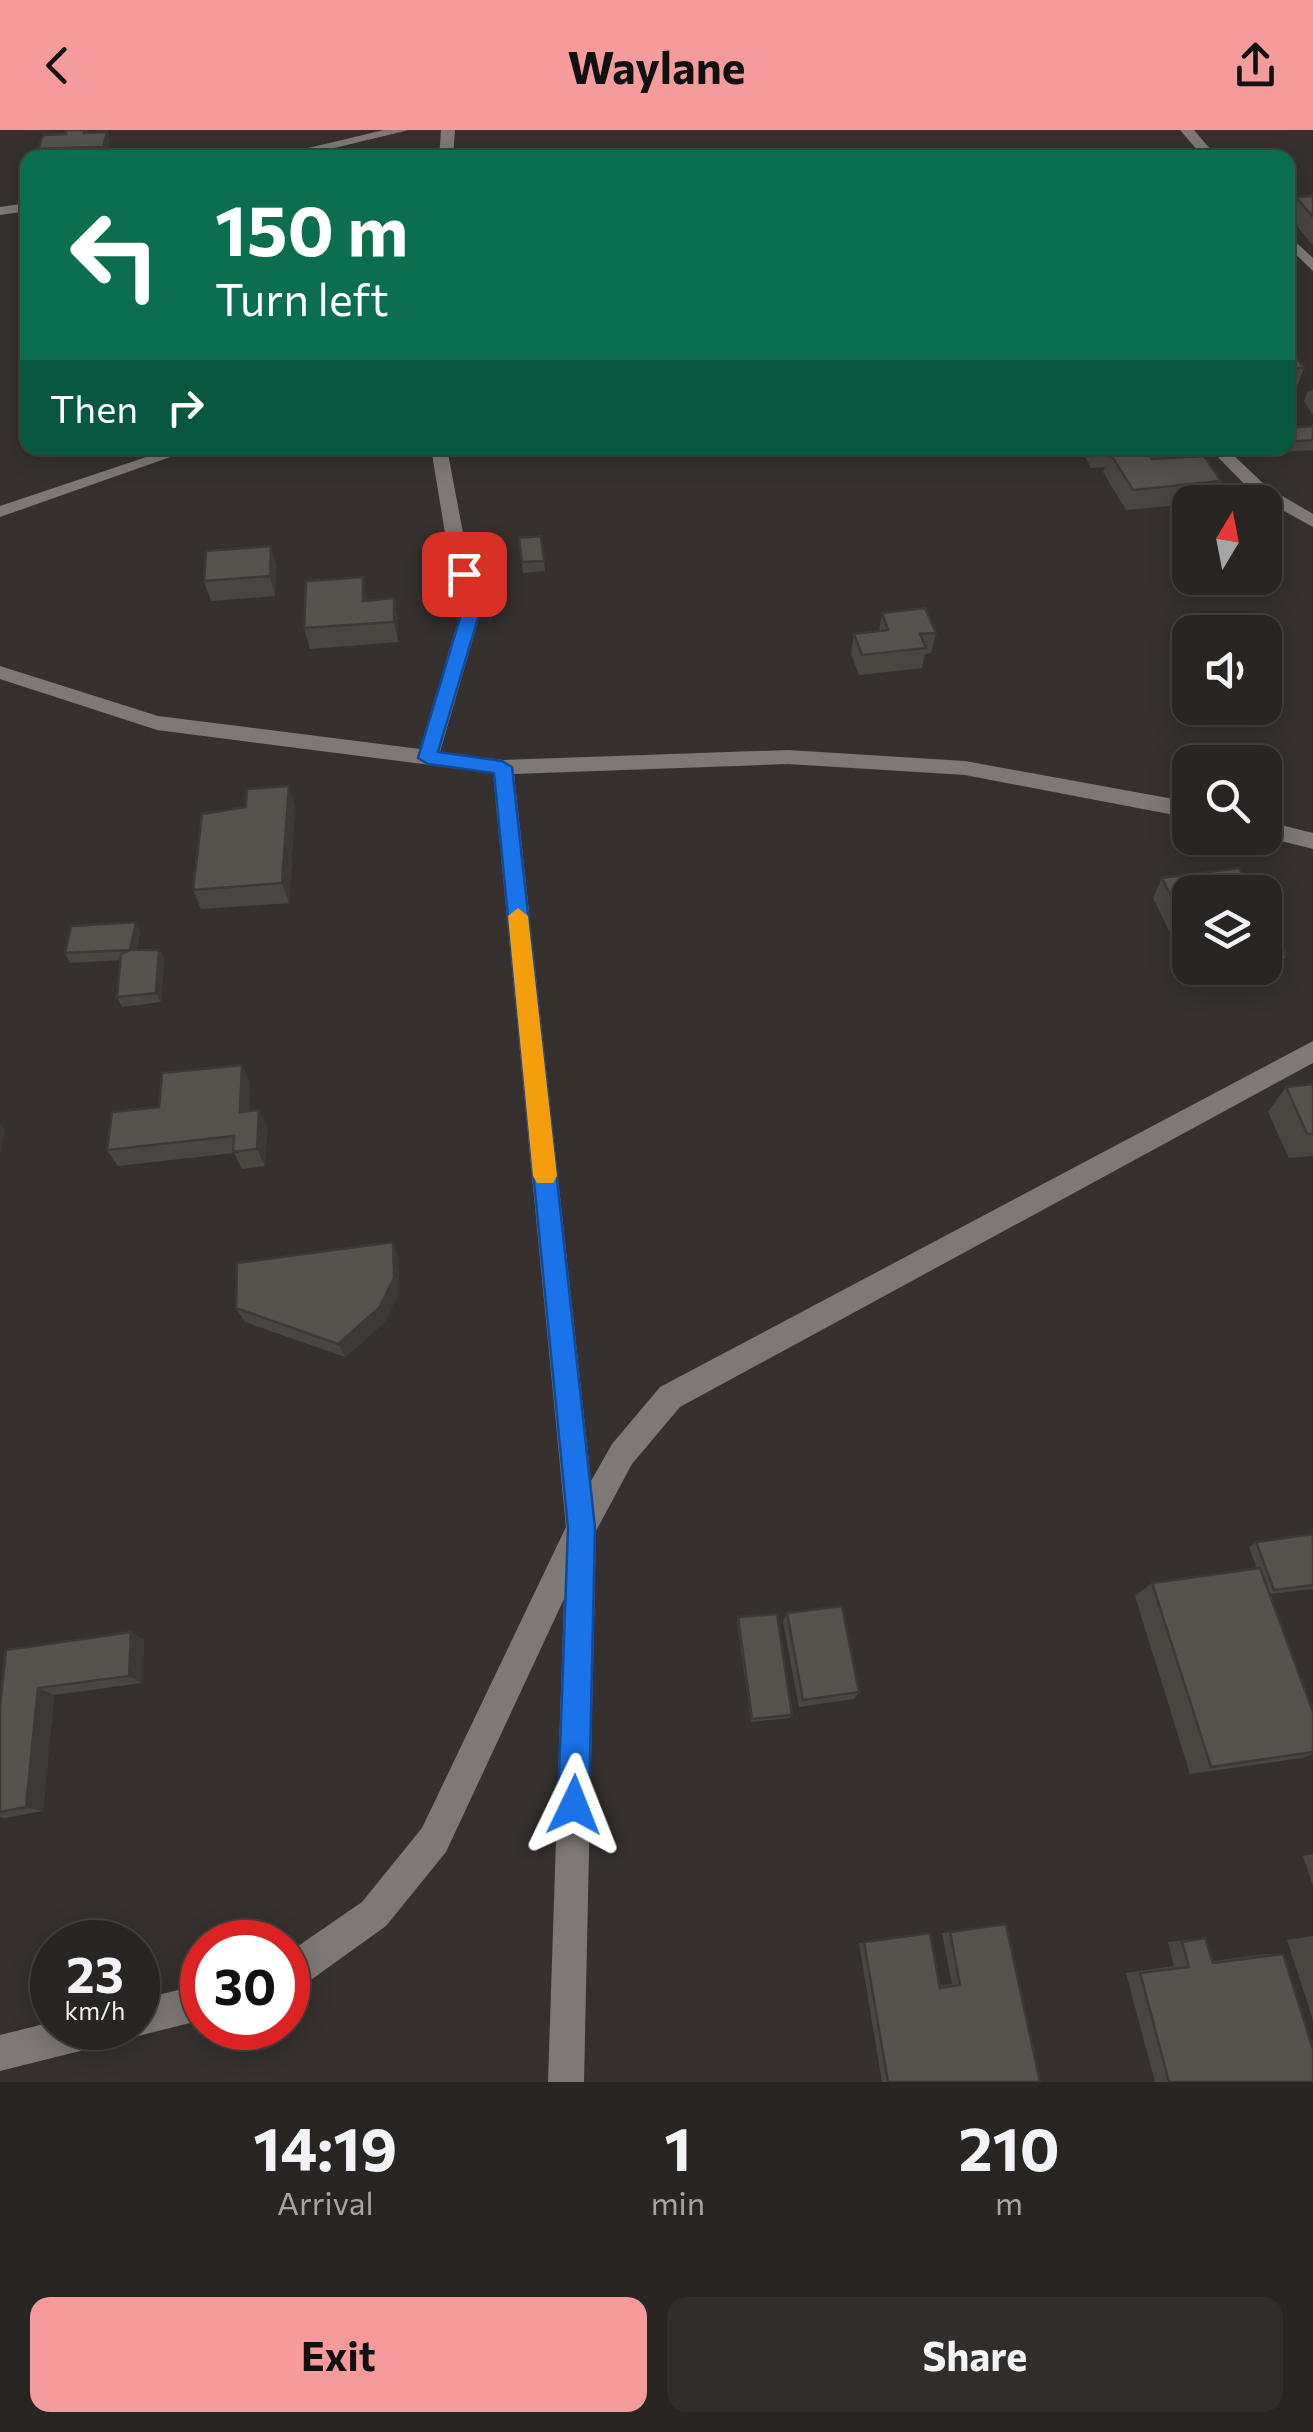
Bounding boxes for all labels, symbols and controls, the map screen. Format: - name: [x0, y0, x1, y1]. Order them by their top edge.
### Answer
- icon: back: [30, 38, 85, 93]
- text: Waylane: [567, 38, 746, 93]
- icon: share: [1228, 38, 1283, 93]
- text: 150 m: [215, 185, 408, 270]
- icon: left: [50, 190, 180, 320]
- text: Turn left: [215, 270, 389, 325]
- icon: right: [158, 380, 213, 435]
- text: Then: [50, 384, 138, 431]
- north arrow: [1172, 485, 1282, 595]
- map controls: [1172, 485, 1282, 985]
- pin: [422, 532, 507, 617]
- icon: arrive: [437, 547, 492, 602]
- button: sound: [1172, 615, 1282, 725]
- button: search: [1172, 745, 1282, 855]
- button: layers: [1172, 875, 1282, 985]
- position arrow: [522, 1753, 626, 1857]
- speed limit sign: 30: [180, 1920, 310, 2050]
- text: 23: [66, 1942, 124, 2003]
- text: km/h: [65, 1995, 125, 2025]
- text: 14:19: [253, 2110, 397, 2183]
- text: 1: [664, 2110, 691, 2183]
- text: 210: [958, 2110, 1060, 2183]
- text: Arrival: [277, 2182, 374, 2222]
- text: min: [651, 2182, 705, 2222]
- text: m: [995, 2182, 1023, 2222]
- button: Exit: [30, 2297, 647, 2412]
- button: Share: [667, 2297, 1283, 2412]

